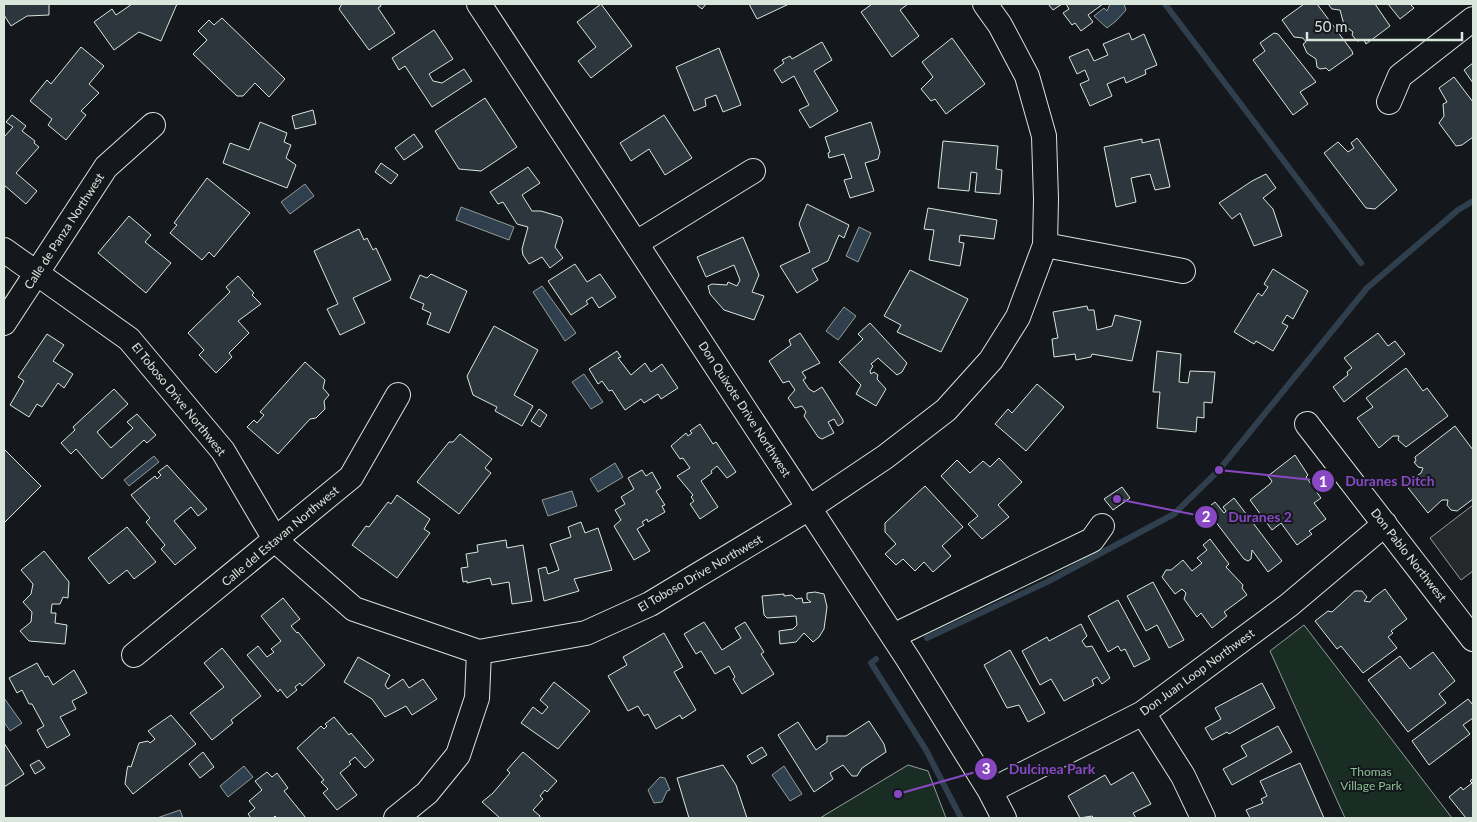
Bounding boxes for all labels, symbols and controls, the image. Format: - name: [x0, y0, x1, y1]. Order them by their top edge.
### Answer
- scale bar: [1307, 10, 1462, 42]
- text: 50 m: [1314, 17, 1348, 35]
- street label: Calle de Panza Northwest: [21, 169, 108, 292]
- street label: Don Quixote Drive Northwest: [695, 338, 795, 480]
- street label: El Toboso Drive Northwest: [129, 339, 230, 459]
- callout: Duranes Ditch: [1311, 467, 1445, 496]
- text: 1: [1319, 472, 1327, 490]
- text: Duranes Ditch: [1345, 472, 1435, 489]
- street label: Calle del Estavan Northwest: [218, 482, 342, 589]
- callout: Duranes 2: [1194, 502, 1302, 531]
- street label: Don Pablo Northwest: [1368, 505, 1451, 605]
- text: 2: [1202, 507, 1211, 525]
- text: Duranes 2: [1228, 508, 1292, 525]
- street label: El Toboso Drive Northwest: [635, 531, 766, 615]
- street label: Don Juan Loop Northwest: [1137, 625, 1258, 719]
- callout: Dulcinea Park: [973, 754, 1105, 783]
- text: 3: [982, 759, 990, 777]
- text: Dulcinea Park: [1009, 760, 1096, 777]
- park label: Thomas Village Park: [1340, 764, 1403, 793]

